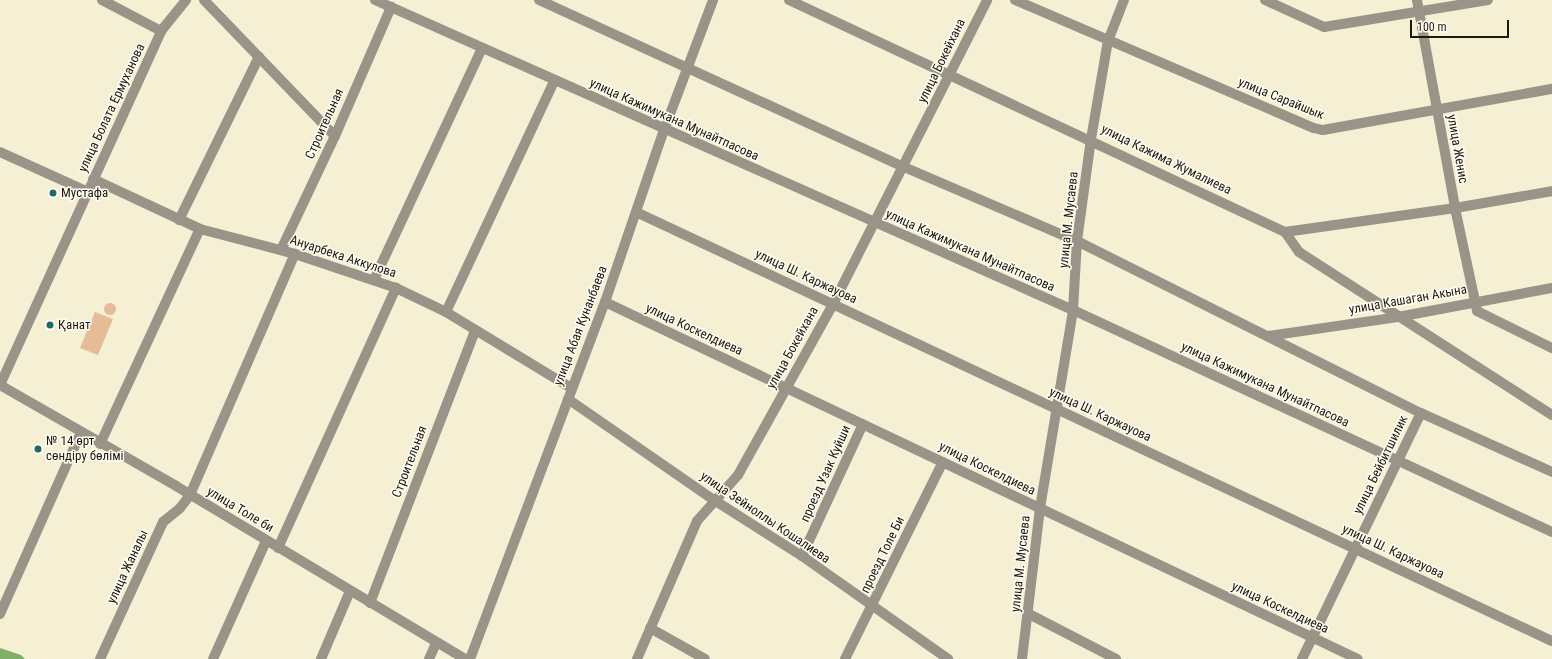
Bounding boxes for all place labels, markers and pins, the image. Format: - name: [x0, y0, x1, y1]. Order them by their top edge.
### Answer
- place label: Мустафа: [61, 185, 108, 201]
- marker: Мустафа: [48, 188, 58, 198]
- place label: Қанат: [58, 317, 91, 333]
- marker: Қанат: [45, 320, 55, 330]
- place label: № 14 өрт сөндіру бөлімі: [46, 434, 124, 465]
- marker: № 14 өрт сөндіру бөлімі: [33, 444, 43, 454]

